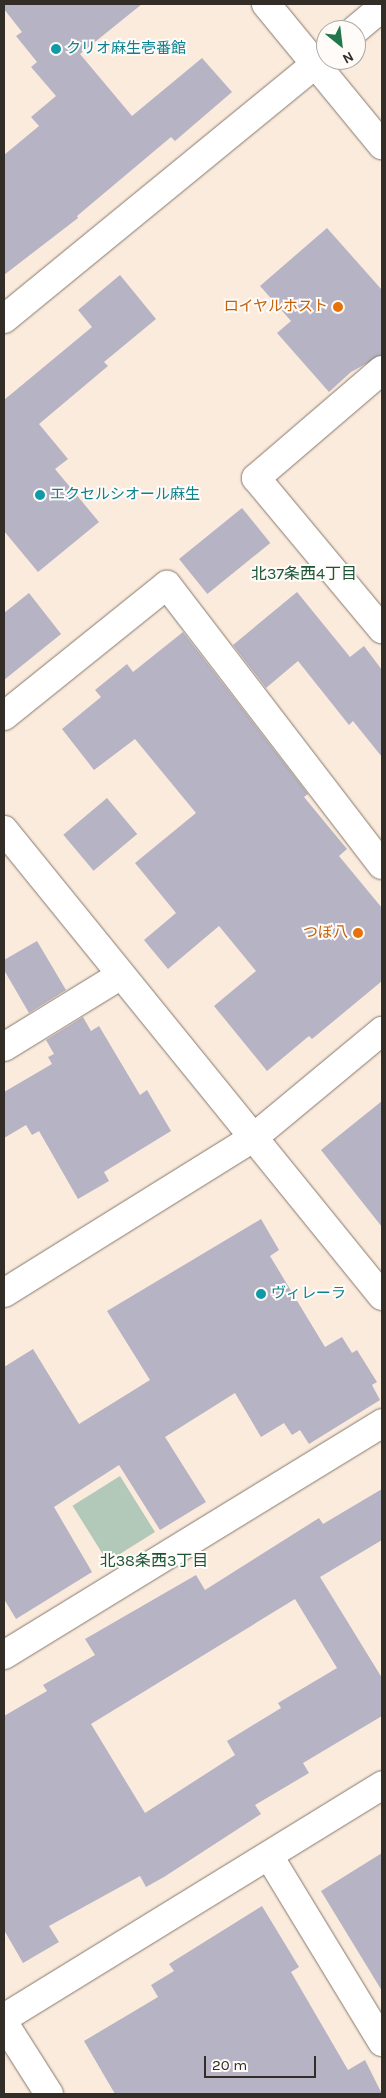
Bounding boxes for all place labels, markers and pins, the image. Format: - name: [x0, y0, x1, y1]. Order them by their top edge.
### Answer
- place label: クリオ麻生壱番館: [66, 40, 186, 58]
- marker: クリオ麻生壱番館: [50, 43, 62, 55]
- place label: ロイヤルホスト: [223, 298, 328, 316]
- marker: ロイヤルホスト: [332, 301, 344, 313]
- place label: エクセルシオール麻生: [50, 486, 200, 504]
- marker: エクセルシオール麻生: [34, 489, 46, 501]
- place label: つぼ八: [303, 924, 348, 942]
- marker: つぼ八: [352, 927, 364, 939]
- place label: ヴィレーラ: [271, 1285, 346, 1303]
- marker: ヴィレーラ: [255, 1288, 267, 1300]

